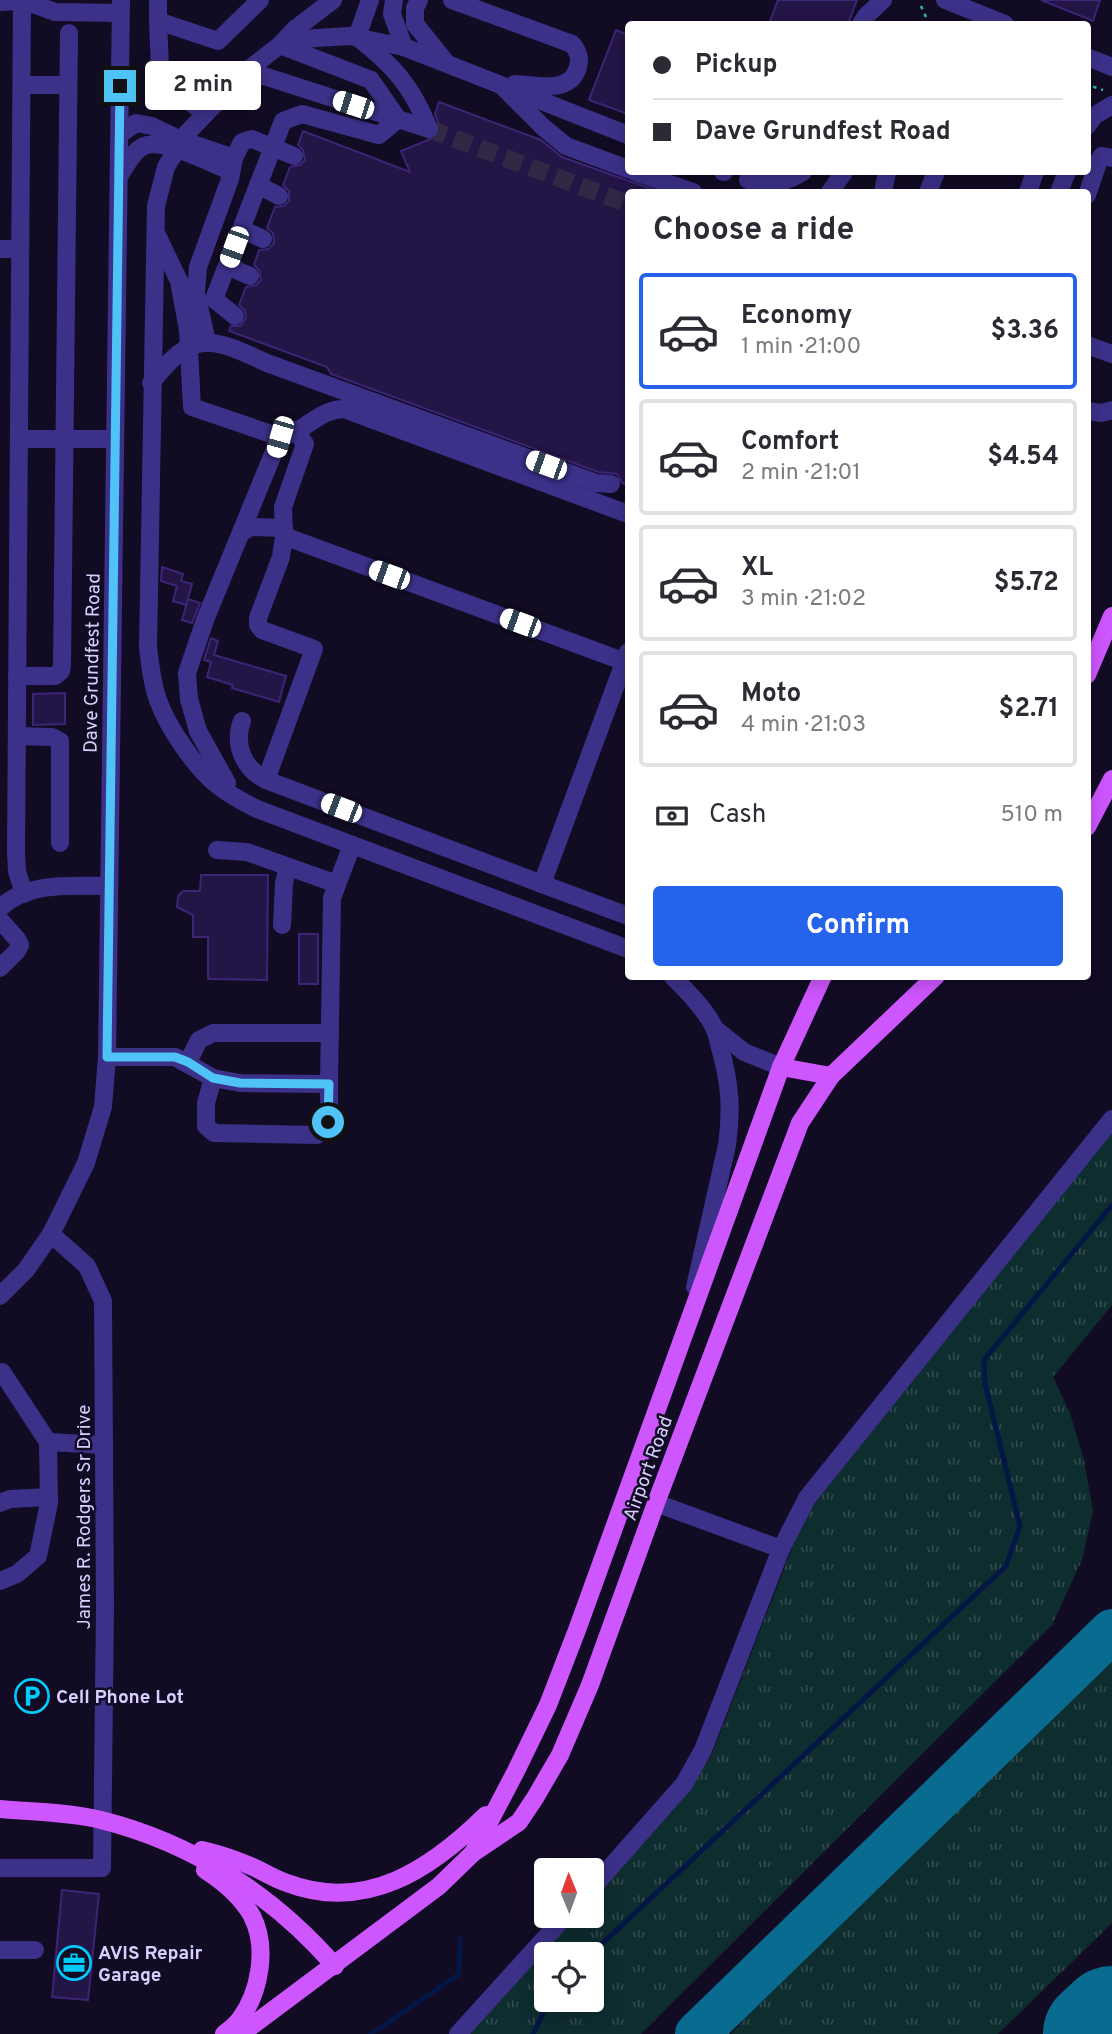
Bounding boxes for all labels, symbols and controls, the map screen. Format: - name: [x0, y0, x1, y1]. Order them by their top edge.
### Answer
- text: Pickup: [695, 49, 778, 82]
- callout: 2 min: [144, 62, 260, 110]
- route end: [104, 70, 136, 102]
- text: 2 min: [173, 71, 233, 100]
- car: [330, 89, 377, 121]
- text: Dave Grundfest Road: [695, 116, 951, 149]
- text: Choose a ride: [653, 211, 854, 251]
- car: [217, 224, 252, 270]
- icon: car: [657, 300, 720, 363]
- text: Economy: [741, 300, 852, 333]
- text: $3.36: [990, 315, 1059, 348]
- text: 1 min · 21:00: [741, 333, 861, 362]
- car: [265, 414, 296, 460]
- icon: car: [657, 426, 720, 489]
- text: Comfort: [741, 426, 839, 459]
- text: $4.54: [987, 441, 1059, 474]
- car: [523, 448, 570, 482]
- text: 2 min · 21:01: [741, 459, 861, 488]
- icon: car: [657, 552, 720, 615]
- text: XL: [741, 552, 773, 585]
- car: [366, 558, 413, 592]
- text: $5.72: [994, 567, 1059, 600]
- street label: Dave Grundfest Road: [79, 573, 107, 753]
- text: 3 min · 21:02: [741, 585, 866, 614]
- car: [497, 606, 544, 640]
- icon: car: [657, 678, 720, 741]
- text: Moto: [741, 678, 801, 711]
- text: $2.71: [998, 693, 1059, 726]
- text: 4 min · 21:03: [741, 711, 866, 740]
- car: [318, 791, 365, 825]
- icon: cash: [653, 797, 691, 835]
- text: Cash: [709, 799, 766, 832]
- text: 510 m: [1000, 801, 1063, 830]
- button: Confirm: [653, 886, 1063, 966]
- route start: [312, 1106, 344, 1138]
- street label: James R. Rodgers Sr Drive: [73, 1404, 97, 1630]
- street label: Airport Road: [619, 1413, 679, 1524]
- parking icon: Cell Phone Lot: [13, 1677, 51, 1715]
- place label: Cell Phone Lot: [56, 1686, 184, 1710]
- north arrow: [534, 1858, 604, 1928]
- map controls: [534, 1858, 604, 2012]
- place label: AVIS Repair Garage: [98, 1942, 203, 1988]
- button: locate: [534, 1942, 604, 2012]
- office icon: AVIS Repair Garage: [55, 1944, 93, 1982]

